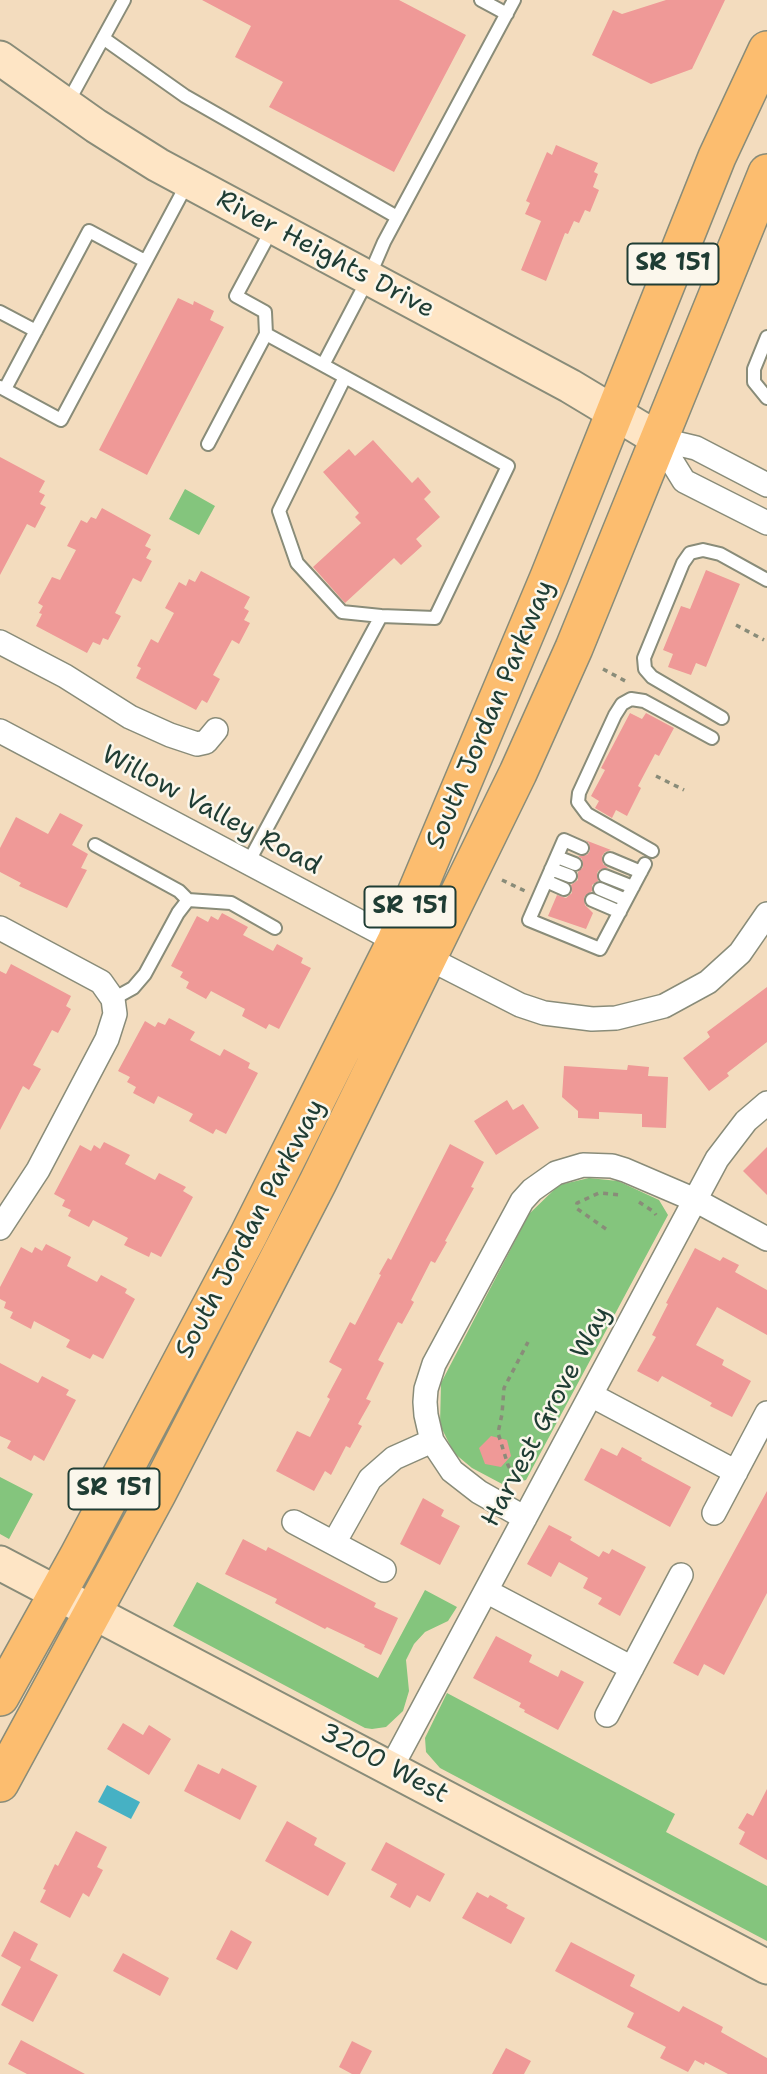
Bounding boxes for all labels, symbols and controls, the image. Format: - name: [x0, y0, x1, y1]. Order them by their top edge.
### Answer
- street label: River Heights Drive: [211, 184, 439, 326]
- road number: SR 151: [628, 244, 718, 284]
- street label: South Jordan Parkway: [420, 576, 562, 854]
- street label: Willow Valley Road: [96, 740, 326, 882]
- road number: SR 151: [364, 887, 456, 928]
- street label: South Jordan Parkway: [169, 1094, 333, 1364]
- street label: Harvest Grove Way: [476, 1302, 618, 1532]
- road number: SR 151: [68, 1469, 160, 1510]
- street label: 3200 West: [314, 1717, 454, 1811]

